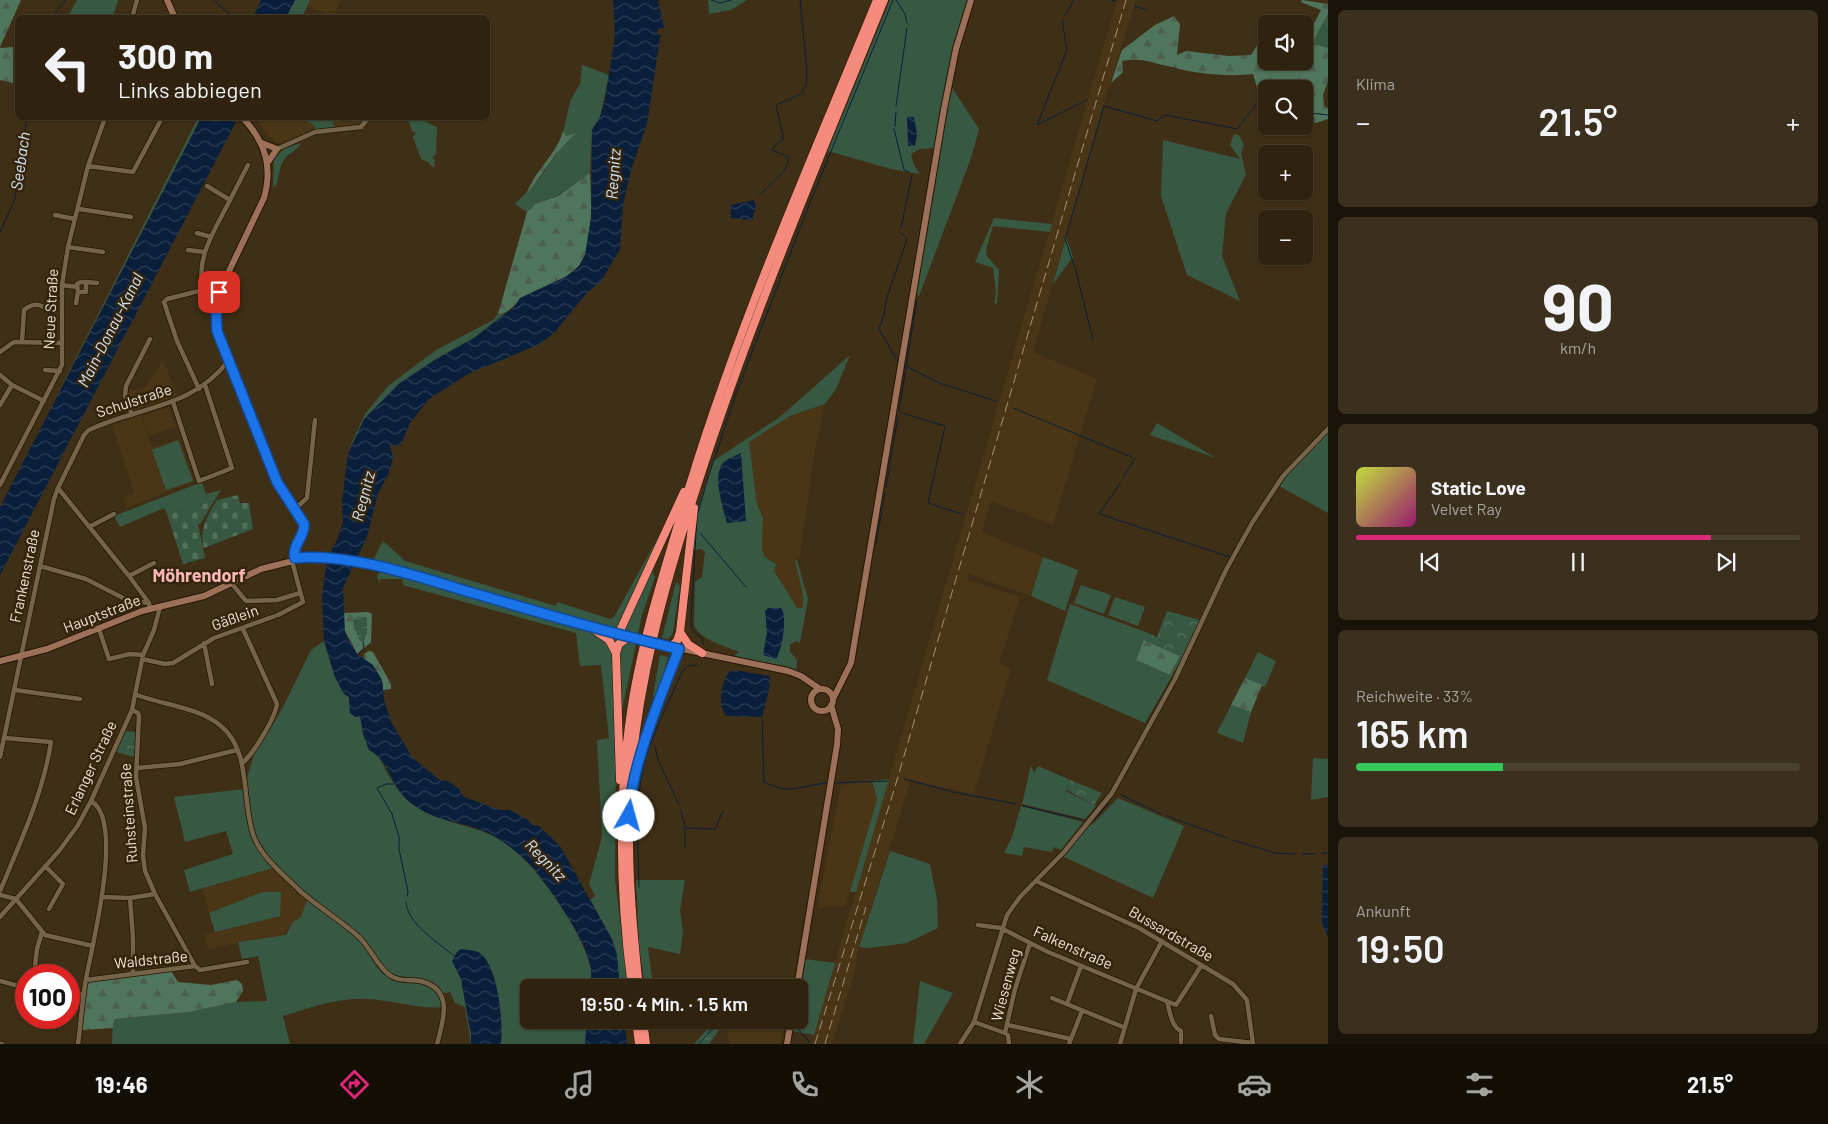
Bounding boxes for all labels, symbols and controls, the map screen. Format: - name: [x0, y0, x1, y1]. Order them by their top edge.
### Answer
- map controls: [1258, 15, 1313, 265]
- button: sound: [1258, 15, 1313, 70]
- text: 300 m: [118, 34, 213, 76]
- icon: left: [35, 35, 100, 100]
- text: Klima: [1356, 74, 1395, 93]
- text: Links abbiegen: [118, 76, 262, 102]
- button: search: [1258, 80, 1313, 135]
- text: 21.5°: [1539, 98, 1617, 144]
- text: −: [1356, 105, 1370, 139]
- text: +: [1786, 105, 1800, 139]
- water label: Seebach: [6, 130, 33, 191]
- button: +: [1258, 145, 1313, 200]
- water label: Regnitz: [601, 147, 624, 200]
- button: −: [1258, 210, 1313, 265]
- text: 90: [1542, 266, 1614, 344]
- street label: Neue Straße: [39, 268, 61, 350]
- water label: Main-Donau-Kanal: [73, 269, 147, 390]
- pin: [198, 271, 240, 313]
- icon: arrive: [205, 278, 233, 306]
- text: km/h: [1560, 338, 1596, 357]
- street label: Schulstraße: [94, 379, 174, 421]
- water label: Regnitz: [347, 468, 379, 523]
- text: Static Love: [1431, 476, 1526, 499]
- text: Velvet Ray: [1431, 499, 1502, 518]
- street label: Frankenstraße: [5, 527, 43, 624]
- icon: previous: [1416, 548, 1444, 576]
- icon: pause: [1564, 548, 1592, 576]
- icon: next: [1712, 548, 1740, 576]
- district label: Möhrendorf: [152, 564, 246, 586]
- street label: Hauptstraße: [60, 590, 143, 636]
- street label: Gäßlein: [209, 600, 261, 634]
- text: Reichweite · 33%: [1356, 686, 1473, 705]
- text: 165 km: [1356, 710, 1469, 756]
- street label: Erlanger Straße: [60, 718, 120, 818]
- street label: Ruhsteinstraße: [116, 763, 140, 863]
- position arrow: [602, 789, 654, 841]
- water label: Regnitz: [522, 835, 572, 885]
- text: Ankunft: [1356, 901, 1411, 920]
- street label: Bussardstraße: [1126, 902, 1217, 965]
- street label: Falkenstraße: [1031, 922, 1116, 973]
- text: 19:50: [1356, 925, 1445, 971]
- street label: Waldstraße: [113, 946, 189, 972]
- street label: Wiesenweg: [987, 946, 1023, 1023]
- speed limit sign: 100: [15, 964, 80, 1029]
- text: 19:50 · 4 Min. · 1.5 km: [580, 992, 748, 1015]
- icon: directions: [337, 1067, 372, 1102]
- icon: music: [562, 1067, 597, 1102]
- icon: phone: [787, 1067, 822, 1102]
- icon: climate: [1012, 1067, 1047, 1102]
- icon: car: [1237, 1067, 1272, 1102]
- icon: filters: [1462, 1067, 1497, 1102]
- text: 19:46: [95, 1071, 148, 1097]
- text: 21.5°: [1687, 1071, 1733, 1097]

